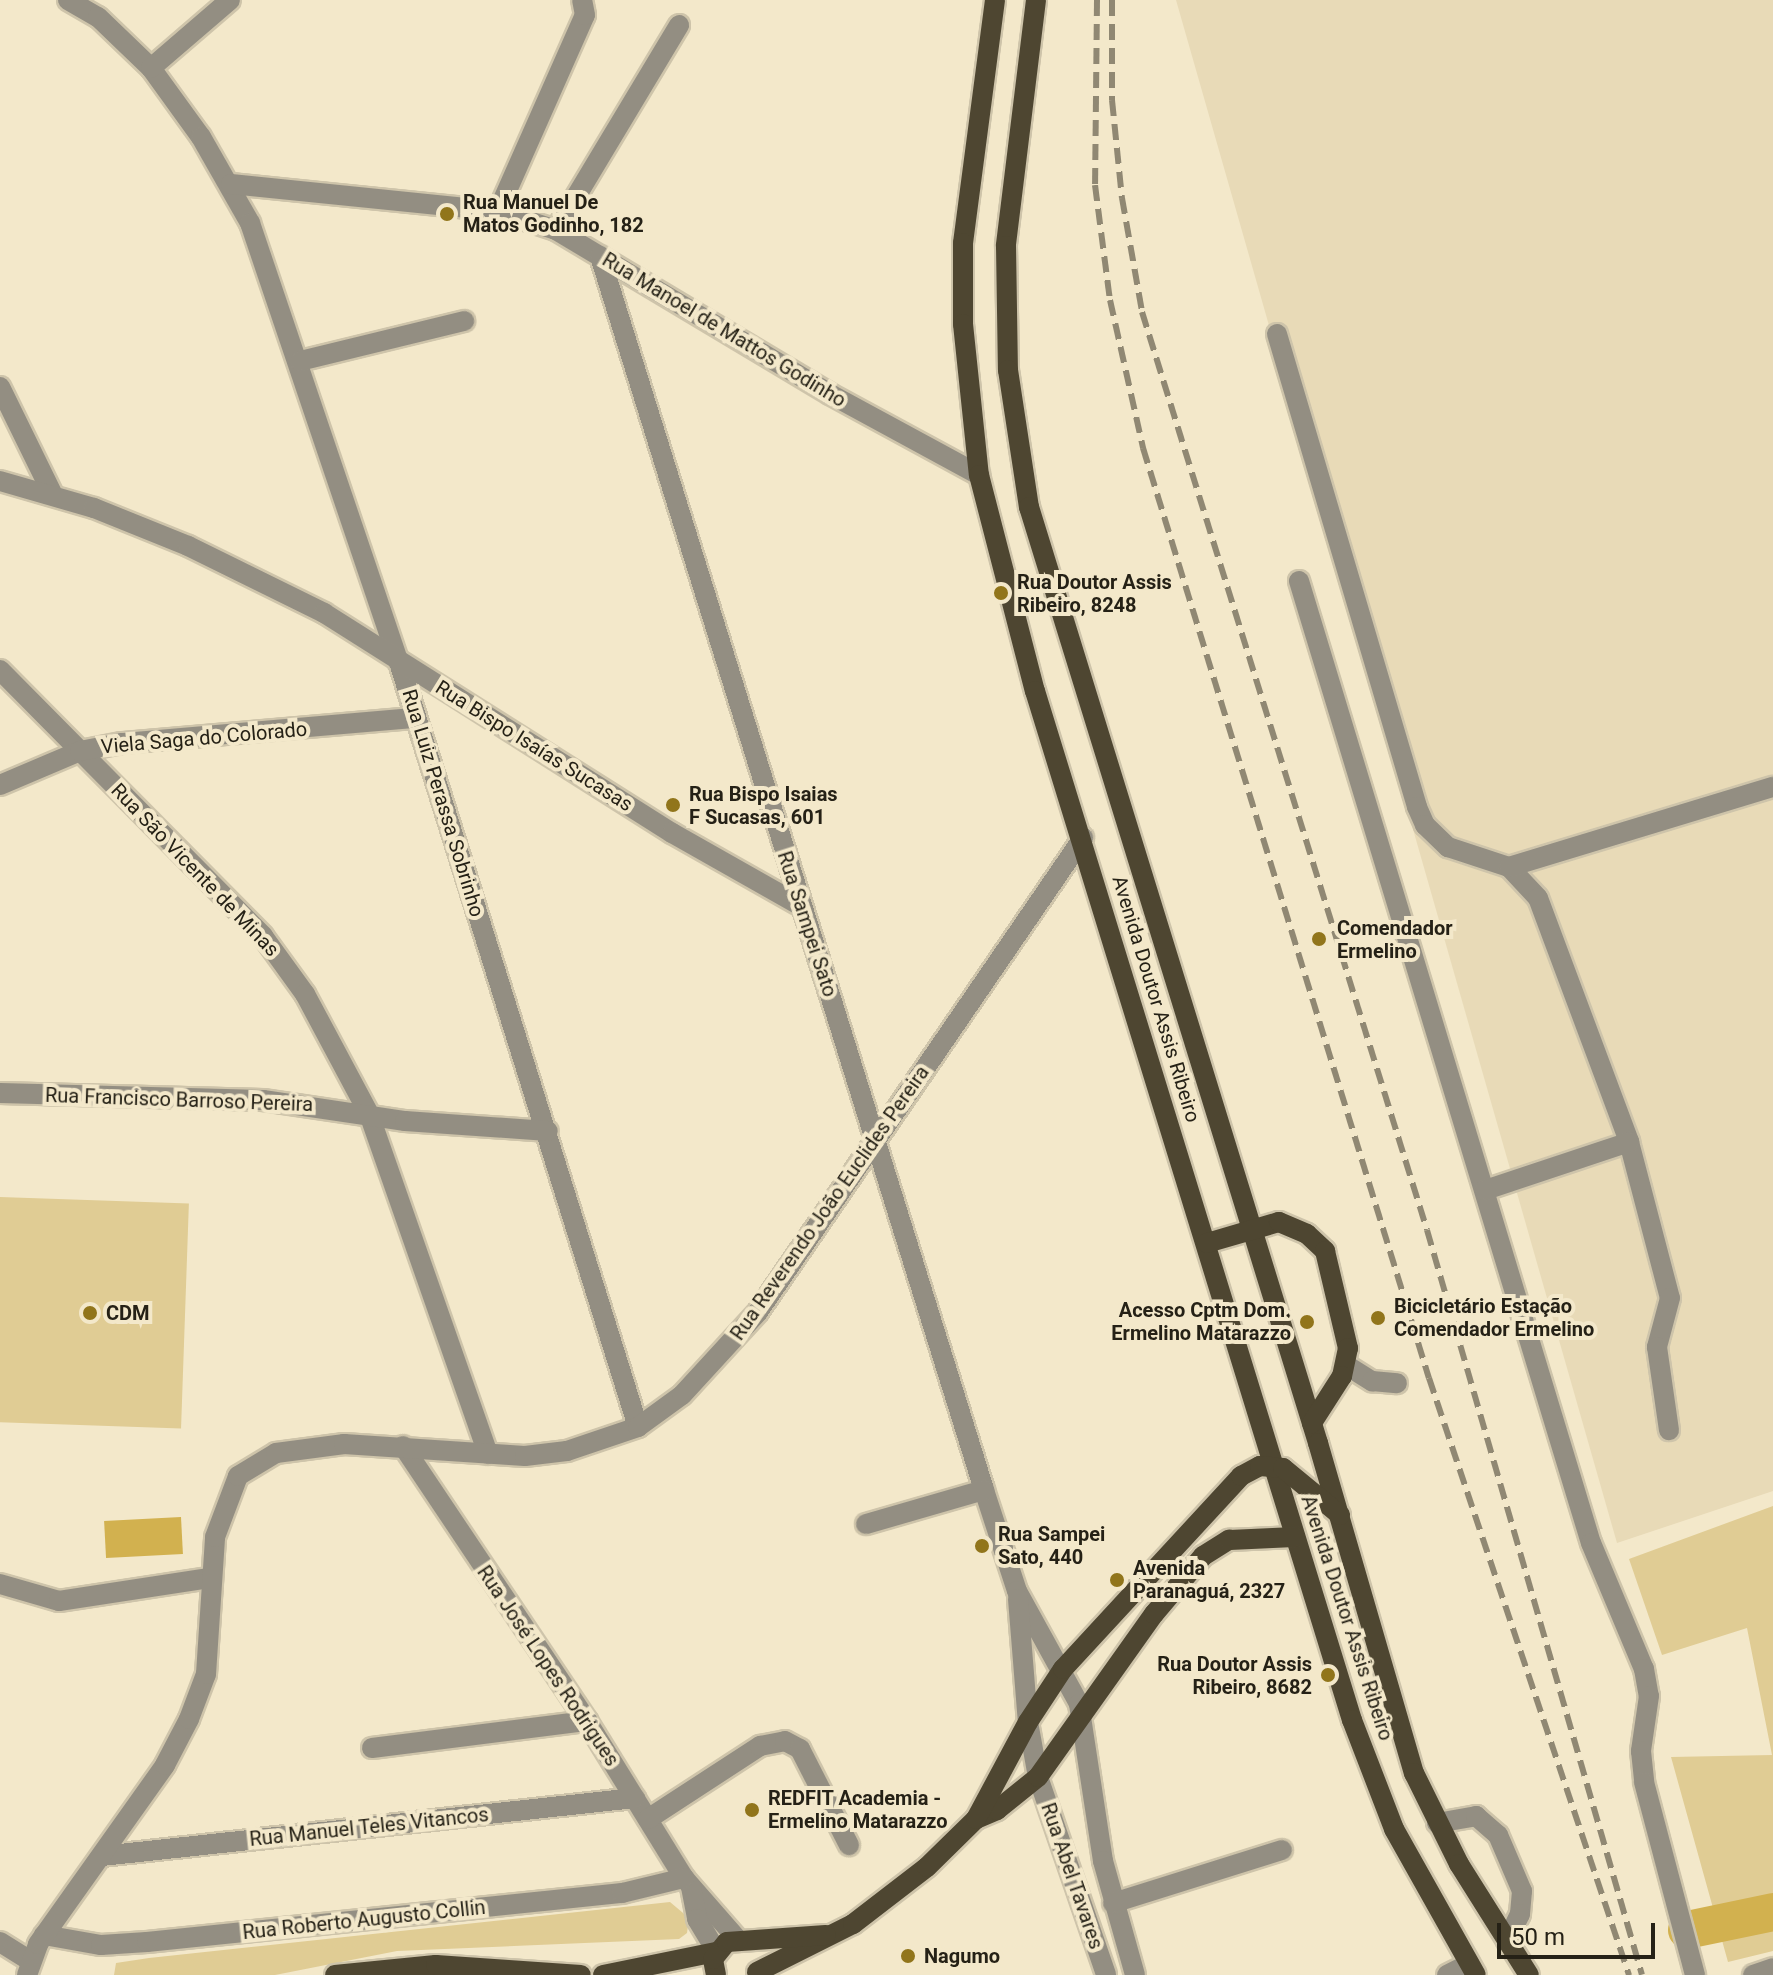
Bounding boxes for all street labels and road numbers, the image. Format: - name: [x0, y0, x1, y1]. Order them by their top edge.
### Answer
- street label: Rua Manoel de Mattos Godinho: [598, 248, 850, 412]
- street label: Rua Bispo Isaías Sucasas: [431, 675, 637, 817]
- street label: Rua Luiz Perassa Sobrinho: [397, 686, 489, 920]
- street label: Viela Saga do Colorado: [100, 717, 308, 759]
- street label: Rua São Vicente de Minas: [106, 778, 284, 962]
- street label: Rua Sampei Sato: [772, 848, 842, 1000]
- street label: Avenida Doutor Assis Ribeiro: [1107, 873, 1205, 1125]
- street label: Rua Reverendo João Euclides Pereira: [726, 1061, 934, 1345]
- street label: Rua Francisco Barroso Pereira: [45, 1083, 313, 1117]
- street label: Avenida Doutor Assis Ribeiro: [1296, 1492, 1398, 1744]
- street label: Rua José Lopes Rodrigues: [472, 1561, 624, 1771]
- street label: Rua Abel Tavares: [1036, 1800, 1108, 1952]
- street label: Rua Manuel Teles Vitancos: [248, 1802, 490, 1852]
- street label: Rua Roberto Augusto Collin: [241, 1895, 487, 1945]

